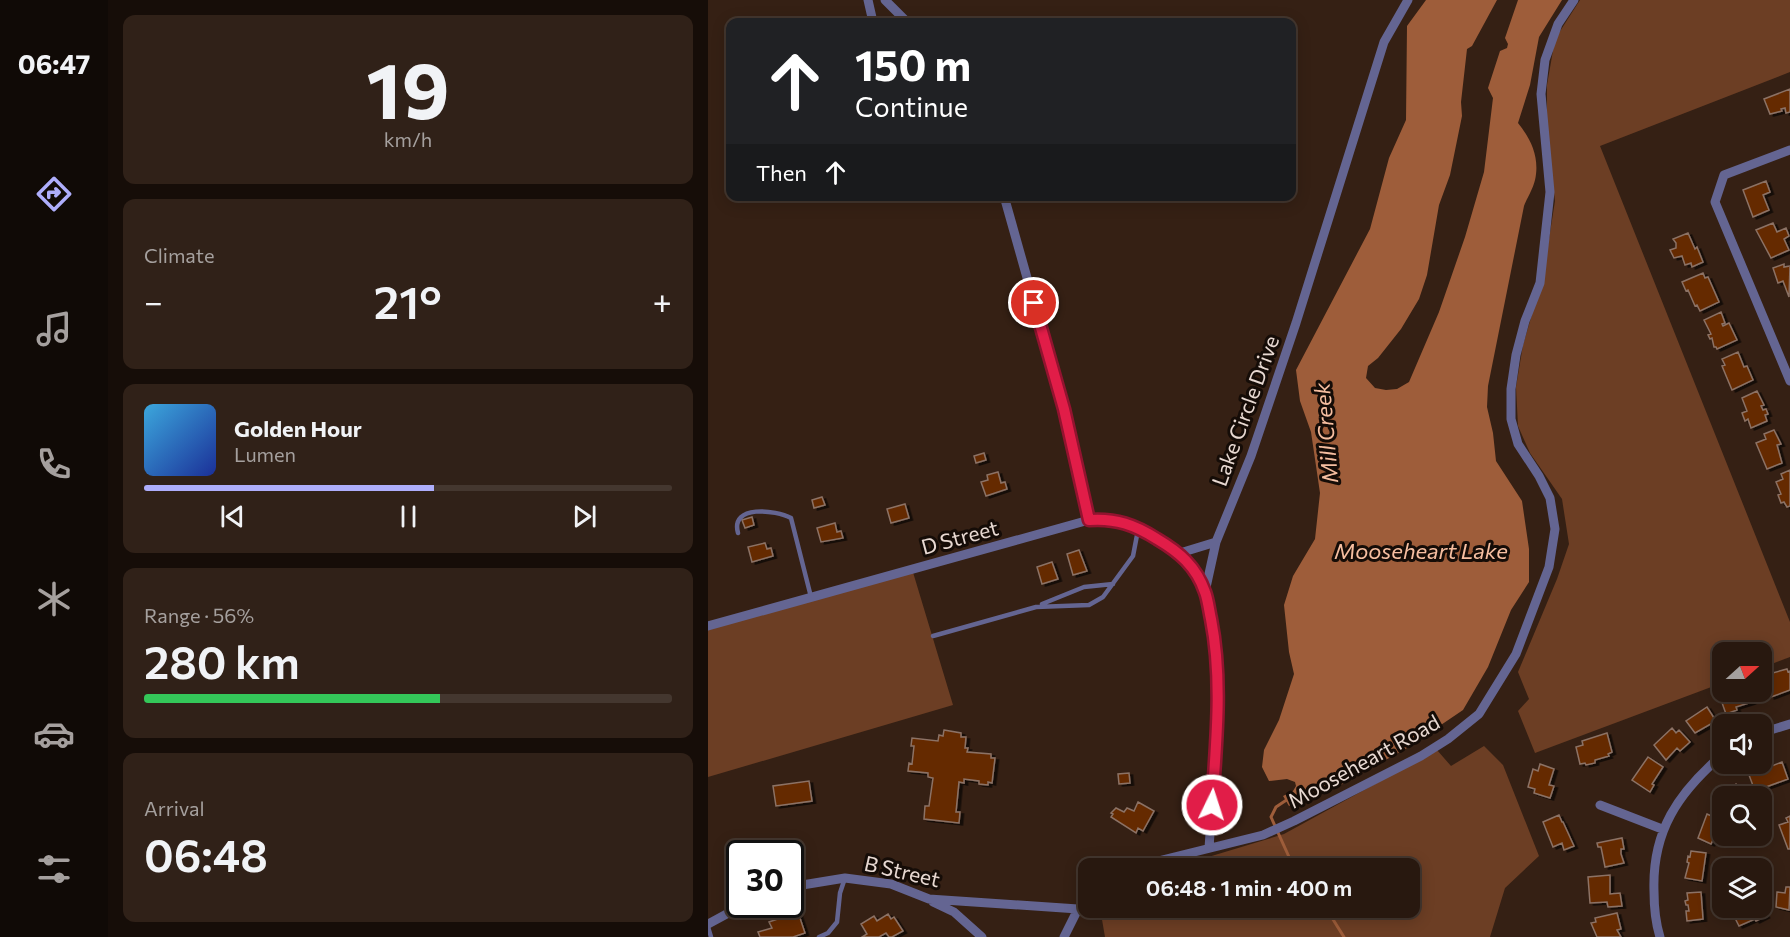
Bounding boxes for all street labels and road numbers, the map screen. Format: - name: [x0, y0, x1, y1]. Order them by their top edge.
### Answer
- street label: Lake Circle Drive: [1206, 332, 1283, 489]
- street label: D Street: [918, 514, 1001, 559]
- street label: Mooseheart Road: [1283, 709, 1444, 813]
- street label: B Street: [862, 850, 943, 891]

